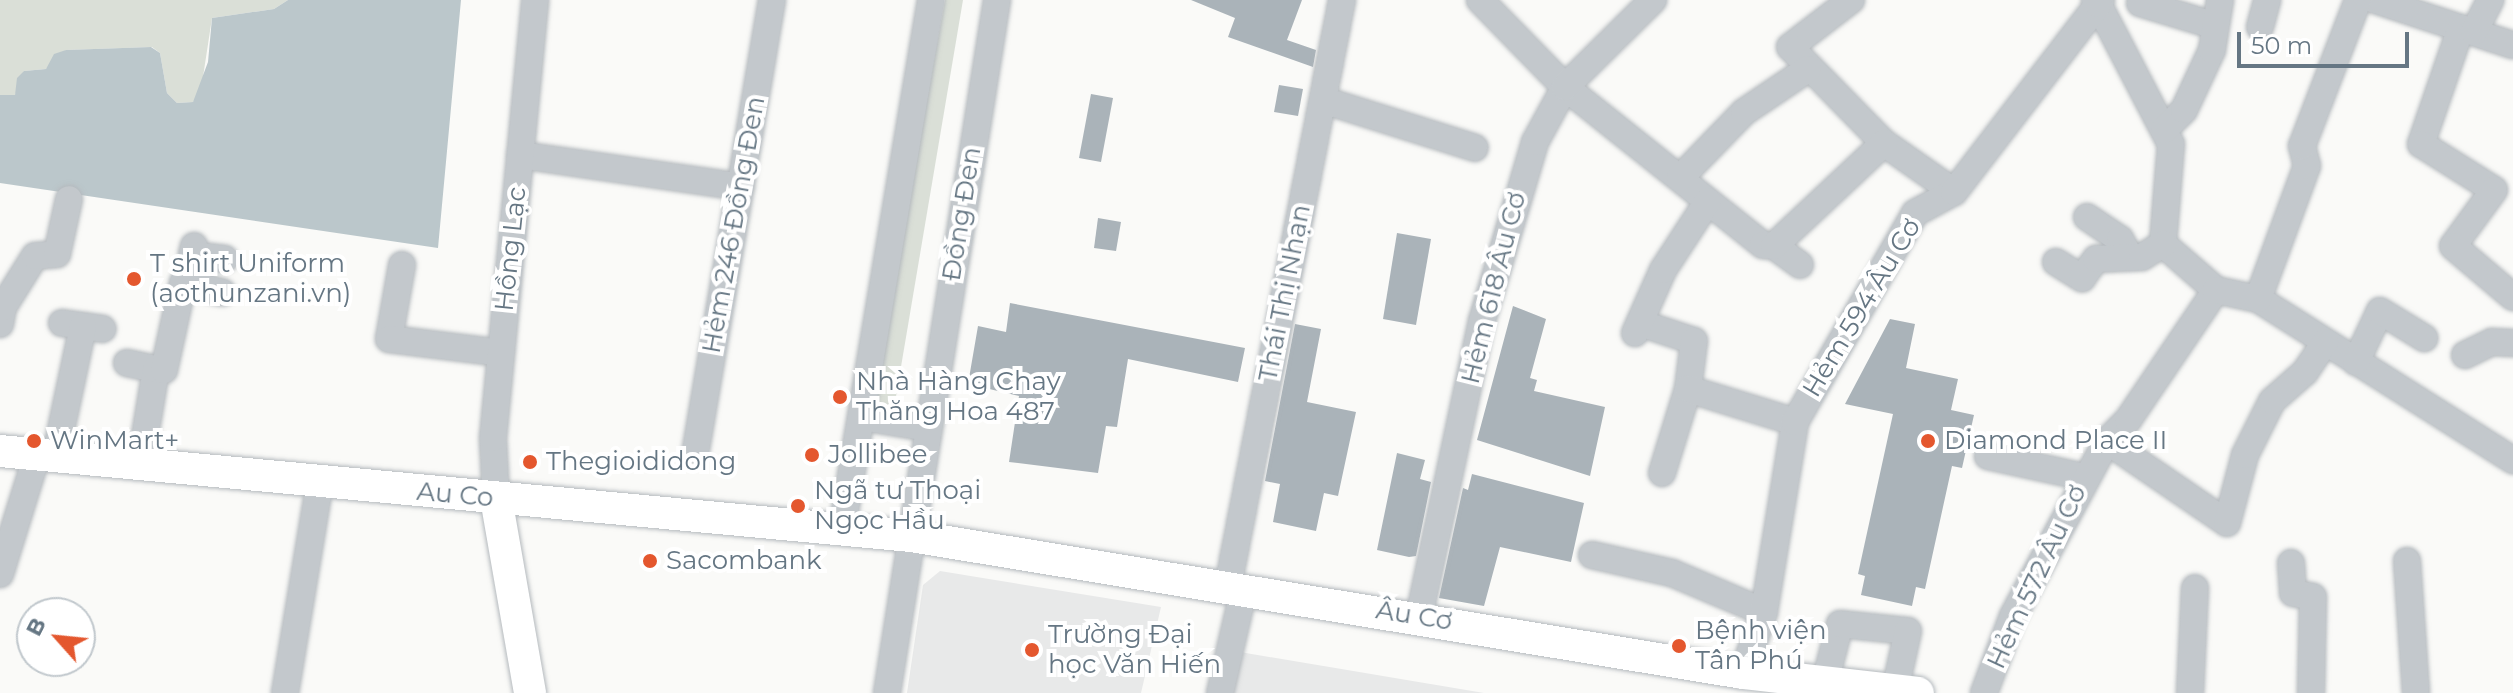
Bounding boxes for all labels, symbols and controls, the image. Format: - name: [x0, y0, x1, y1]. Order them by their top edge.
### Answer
- scale bar: [2241, 16, 2413, 66]
- text: 50 m: [2251, 31, 2312, 60]
- street label: Hẻm 246 Đồng Đen: [696, 94, 772, 356]
- street label: Đồng Đen: [936, 145, 988, 283]
- street label: Hồng Lạc: [489, 185, 533, 313]
- street label: Hẻm 618 Âu Cơ: [1455, 189, 1533, 387]
- street label: Thái Thị Nhạn: [1253, 202, 1317, 384]
- street label: Hẻm 594 Âu Cơ: [1796, 213, 1928, 403]
- place label: T shirt Uniform (aothunzani.vn): [150, 248, 351, 310]
- marker: T shirt Uniform (aothunzani.vn): [125, 270, 143, 288]
- place label: Nhà Hàng Chay Thăng Hoa 487: [856, 366, 1060, 428]
- marker: Nhà Hàng Chay Thăng Hoa 487: [831, 388, 849, 406]
- place label: WinMart+: [50, 425, 179, 457]
- place label: Diamond Place II: [1944, 425, 2167, 457]
- marker: WinMart+: [25, 432, 43, 450]
- marker: Diamond Place II: [1919, 432, 1937, 450]
- place label: Jollibee: [828, 439, 927, 471]
- place label: Thegioididong: [546, 446, 736, 478]
- marker: Jollibee: [803, 446, 821, 464]
- marker: Thegioididong: [521, 453, 539, 471]
- place label: Ngã tư Thoại Ngọc Hầu: [814, 475, 981, 536]
- street label: Au Co: [415, 476, 495, 514]
- street label: Hẻm 572 Âu Cơ: [1981, 480, 2093, 674]
- marker: Ngã tư Thoại Ngọc Hầu: [789, 497, 807, 515]
- place label: Sacombank: [666, 545, 822, 577]
- marker: Sacombank: [641, 552, 659, 570]
- street label: Âu Cơ: [1374, 595, 1454, 637]
- north arrow: [16, 597, 96, 677]
- text: B: [20, 613, 52, 640]
- place label: Bệnh viện Tân Phú: [1695, 615, 1827, 676]
- place label: Trường Đại học Văn Hiến: [1048, 619, 1221, 680]
- marker: Bệnh viện Tân Phú: [1670, 637, 1688, 655]
- marker: Trường Đại học Văn Hiến: [1023, 641, 1041, 659]

